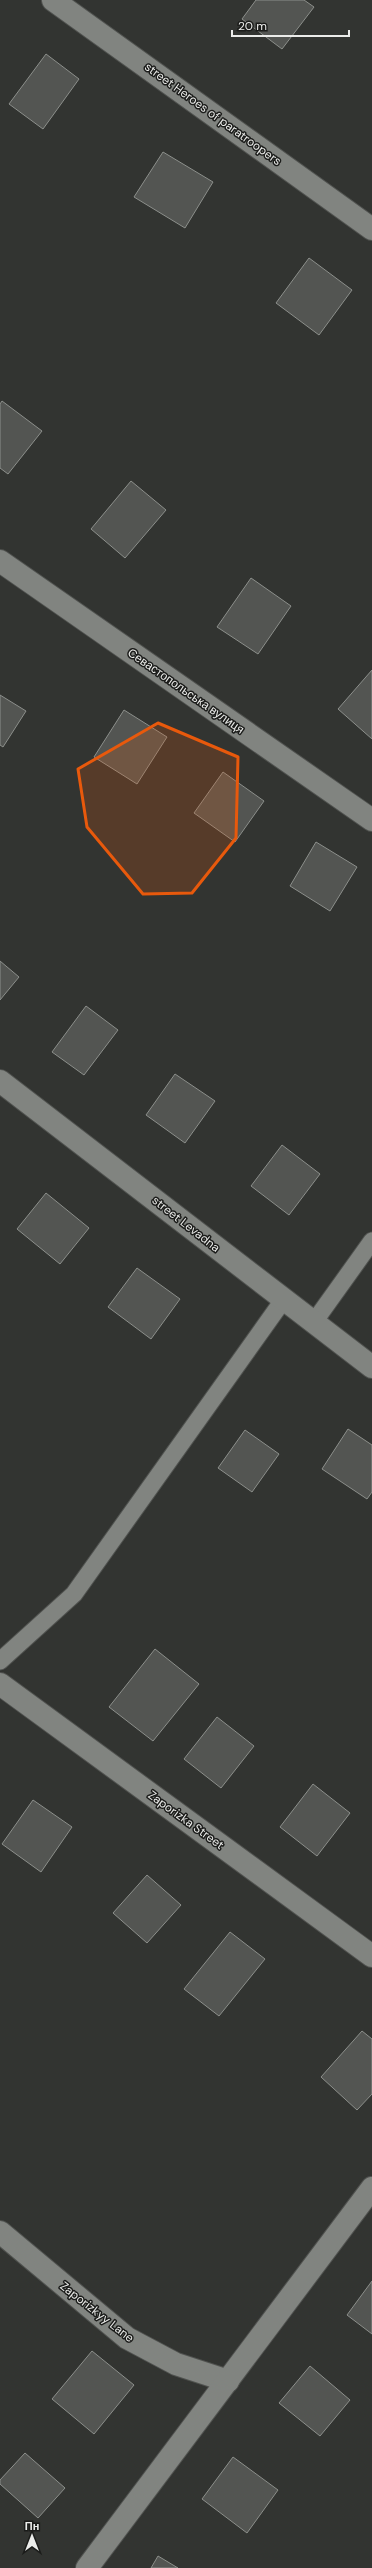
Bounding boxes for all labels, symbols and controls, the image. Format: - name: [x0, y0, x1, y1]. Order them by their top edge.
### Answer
- scale bar: [232, 12, 349, 38]
- text: 20 m: [238, 18, 267, 34]
- street label: street Heroes of paratroopers: [141, 59, 285, 169]
- street label: Севастопольська вулиця: [124, 645, 248, 737]
- street label: street Levadna: [149, 1192, 223, 1256]
- street label: Zaporizka Street: [145, 1787, 227, 1853]
- street label: Zaporizkyy Lane: [57, 2278, 137, 2346]
- north arrow: [12, 2516, 52, 2556]
- text: Пн: [25, 2519, 39, 2533]

